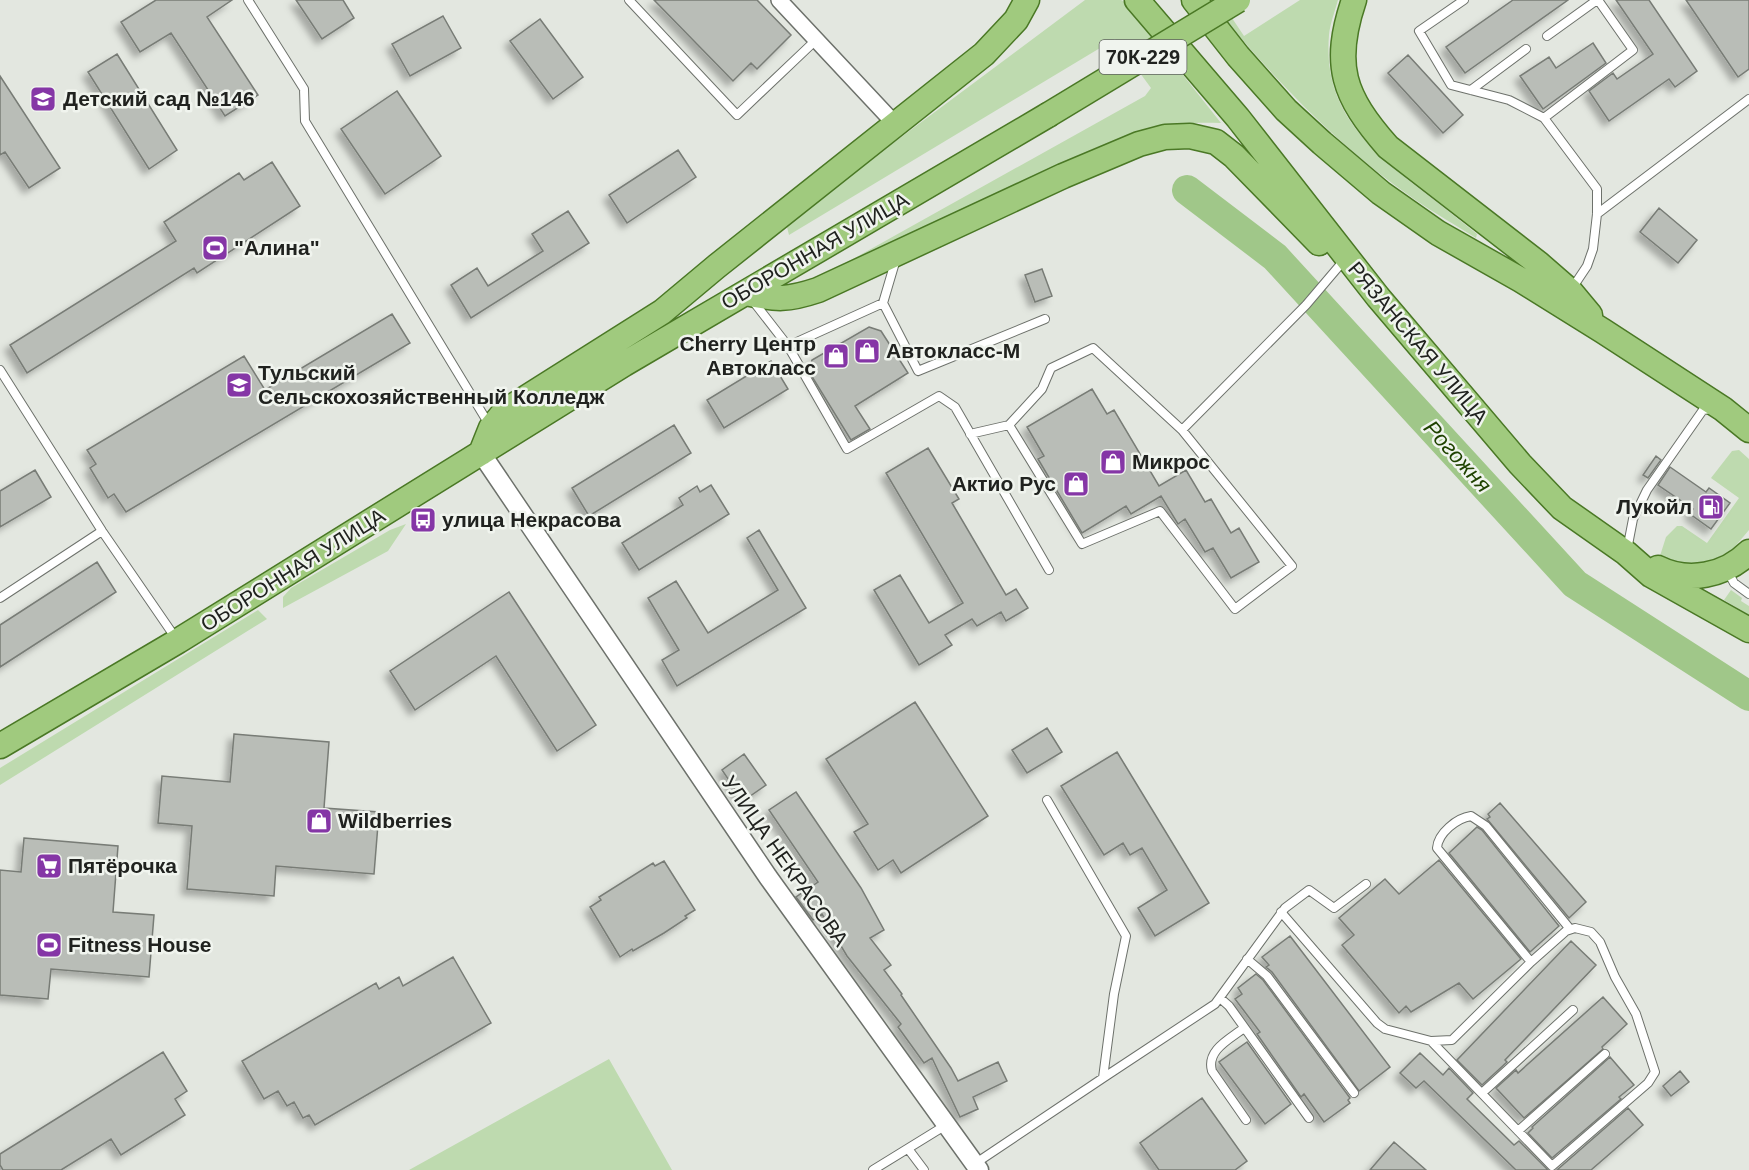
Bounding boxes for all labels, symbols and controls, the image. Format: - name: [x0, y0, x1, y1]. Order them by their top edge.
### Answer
- road number: 70К-229: [1100, 40, 1186, 74]
- school or university icon: Детский сад №146: [28, 84, 58, 114]
- place label: Детский сад №146: [63, 87, 255, 110]
- street label: ОБОРОННАЯ УЛИЦА: [717, 187, 913, 314]
- sports icon: "Алина": [200, 233, 230, 263]
- place label: "Алина": [234, 236, 320, 259]
- street label: РЯЗАНСКАЯ УЛИЦА: [1344, 257, 1493, 428]
- place label: Cherry Центр Автокласс: [679, 332, 816, 379]
- shop icon: Автокласс-М: [852, 336, 882, 366]
- place label: Автокласс-М: [886, 339, 1020, 362]
- shop icon: Cherry Центр Автокласс: [821, 341, 851, 371]
- place label: Тульский Сельскохозяйственный Колледж: [258, 361, 605, 408]
- school or university icon: Тульский Сельскохозяйственный Колледж: [224, 370, 254, 400]
- water label: Рогожня: [1419, 415, 1497, 498]
- shop icon: Микрос: [1098, 447, 1128, 477]
- place label: Микрос: [1132, 450, 1210, 473]
- shop icon: Актио Рус: [1061, 469, 1091, 499]
- place label: Актио Рус: [952, 472, 1056, 495]
- fuel station icon: Лукойл: [1696, 492, 1726, 522]
- place label: Лукойл: [1616, 495, 1692, 518]
- street label: ОБОРОННАЯ УЛИЦА: [197, 504, 389, 636]
- bus stop icon: улица Некрасова: [408, 505, 438, 535]
- place label: улица Некрасова: [442, 508, 621, 531]
- street label: УЛИЦА НЕКРАСОВА: [718, 771, 853, 950]
- shop icon: Wildberries: [304, 806, 334, 836]
- place label: Wildberries: [338, 809, 452, 832]
- supermarket icon: Пятёрочка: [34, 851, 64, 881]
- place label: Пятёрочка: [68, 854, 177, 877]
- sports icon: Fitness House: [34, 930, 64, 960]
- place label: Fitness House: [68, 933, 212, 956]

